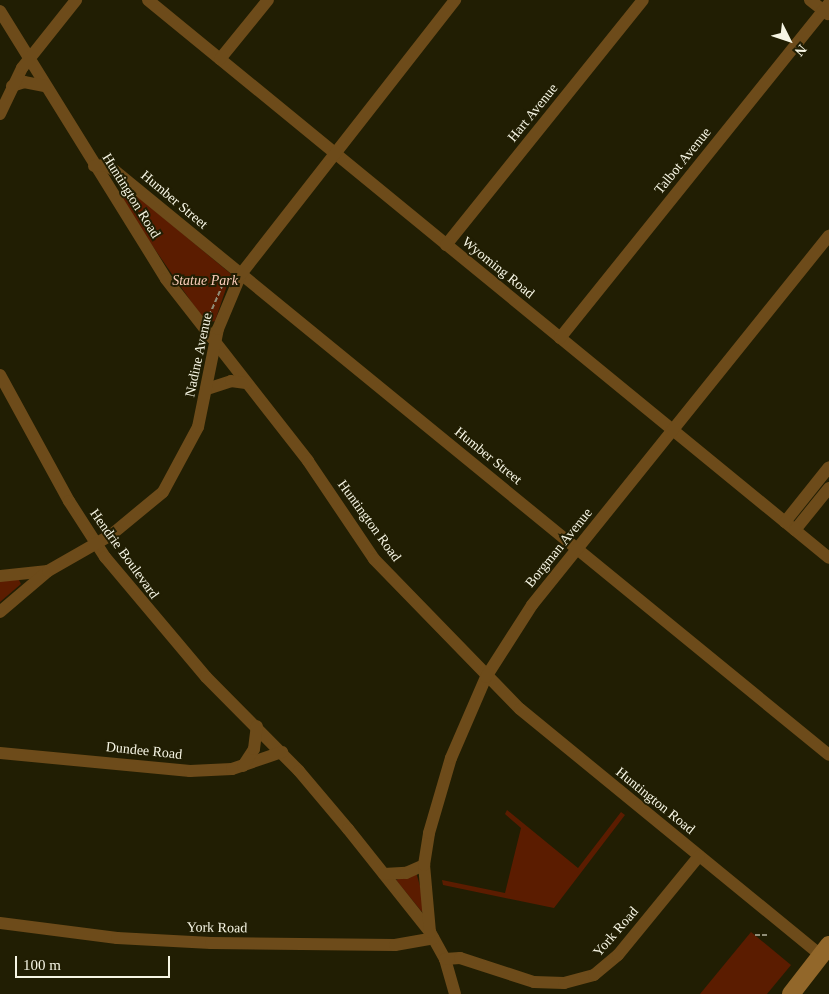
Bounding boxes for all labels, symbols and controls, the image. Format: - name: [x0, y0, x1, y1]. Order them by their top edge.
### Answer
- north arrow: [764, 15, 814, 65]
- text: N: [792, 41, 810, 59]
- street label: Hart Avenue: [504, 80, 562, 146]
- street label: Talbot Avenue: [651, 124, 715, 198]
- street label: Huntington Road: [98, 150, 164, 242]
- street label: Humber Street: [137, 167, 211, 233]
- street label: Wyoming Road: [458, 234, 538, 302]
- park label: Statue Park: [172, 273, 238, 289]
- street label: Nadine Avenue: [182, 311, 216, 399]
- street label: Humber Street: [451, 424, 525, 488]
- street label: Huntington Road: [334, 477, 404, 565]
- street label: Borgman Avenue: [522, 505, 596, 591]
- street label: Hendrie Boulevard: [86, 506, 162, 602]
- street label: Dundee Road: [105, 739, 183, 763]
- street label: Huntington Road: [612, 764, 698, 838]
- street label: York Road: [590, 904, 642, 960]
- street label: York Road: [187, 919, 247, 937]
- scale bar: [18, 946, 172, 978]
- text: 100 m: [23, 957, 61, 973]

